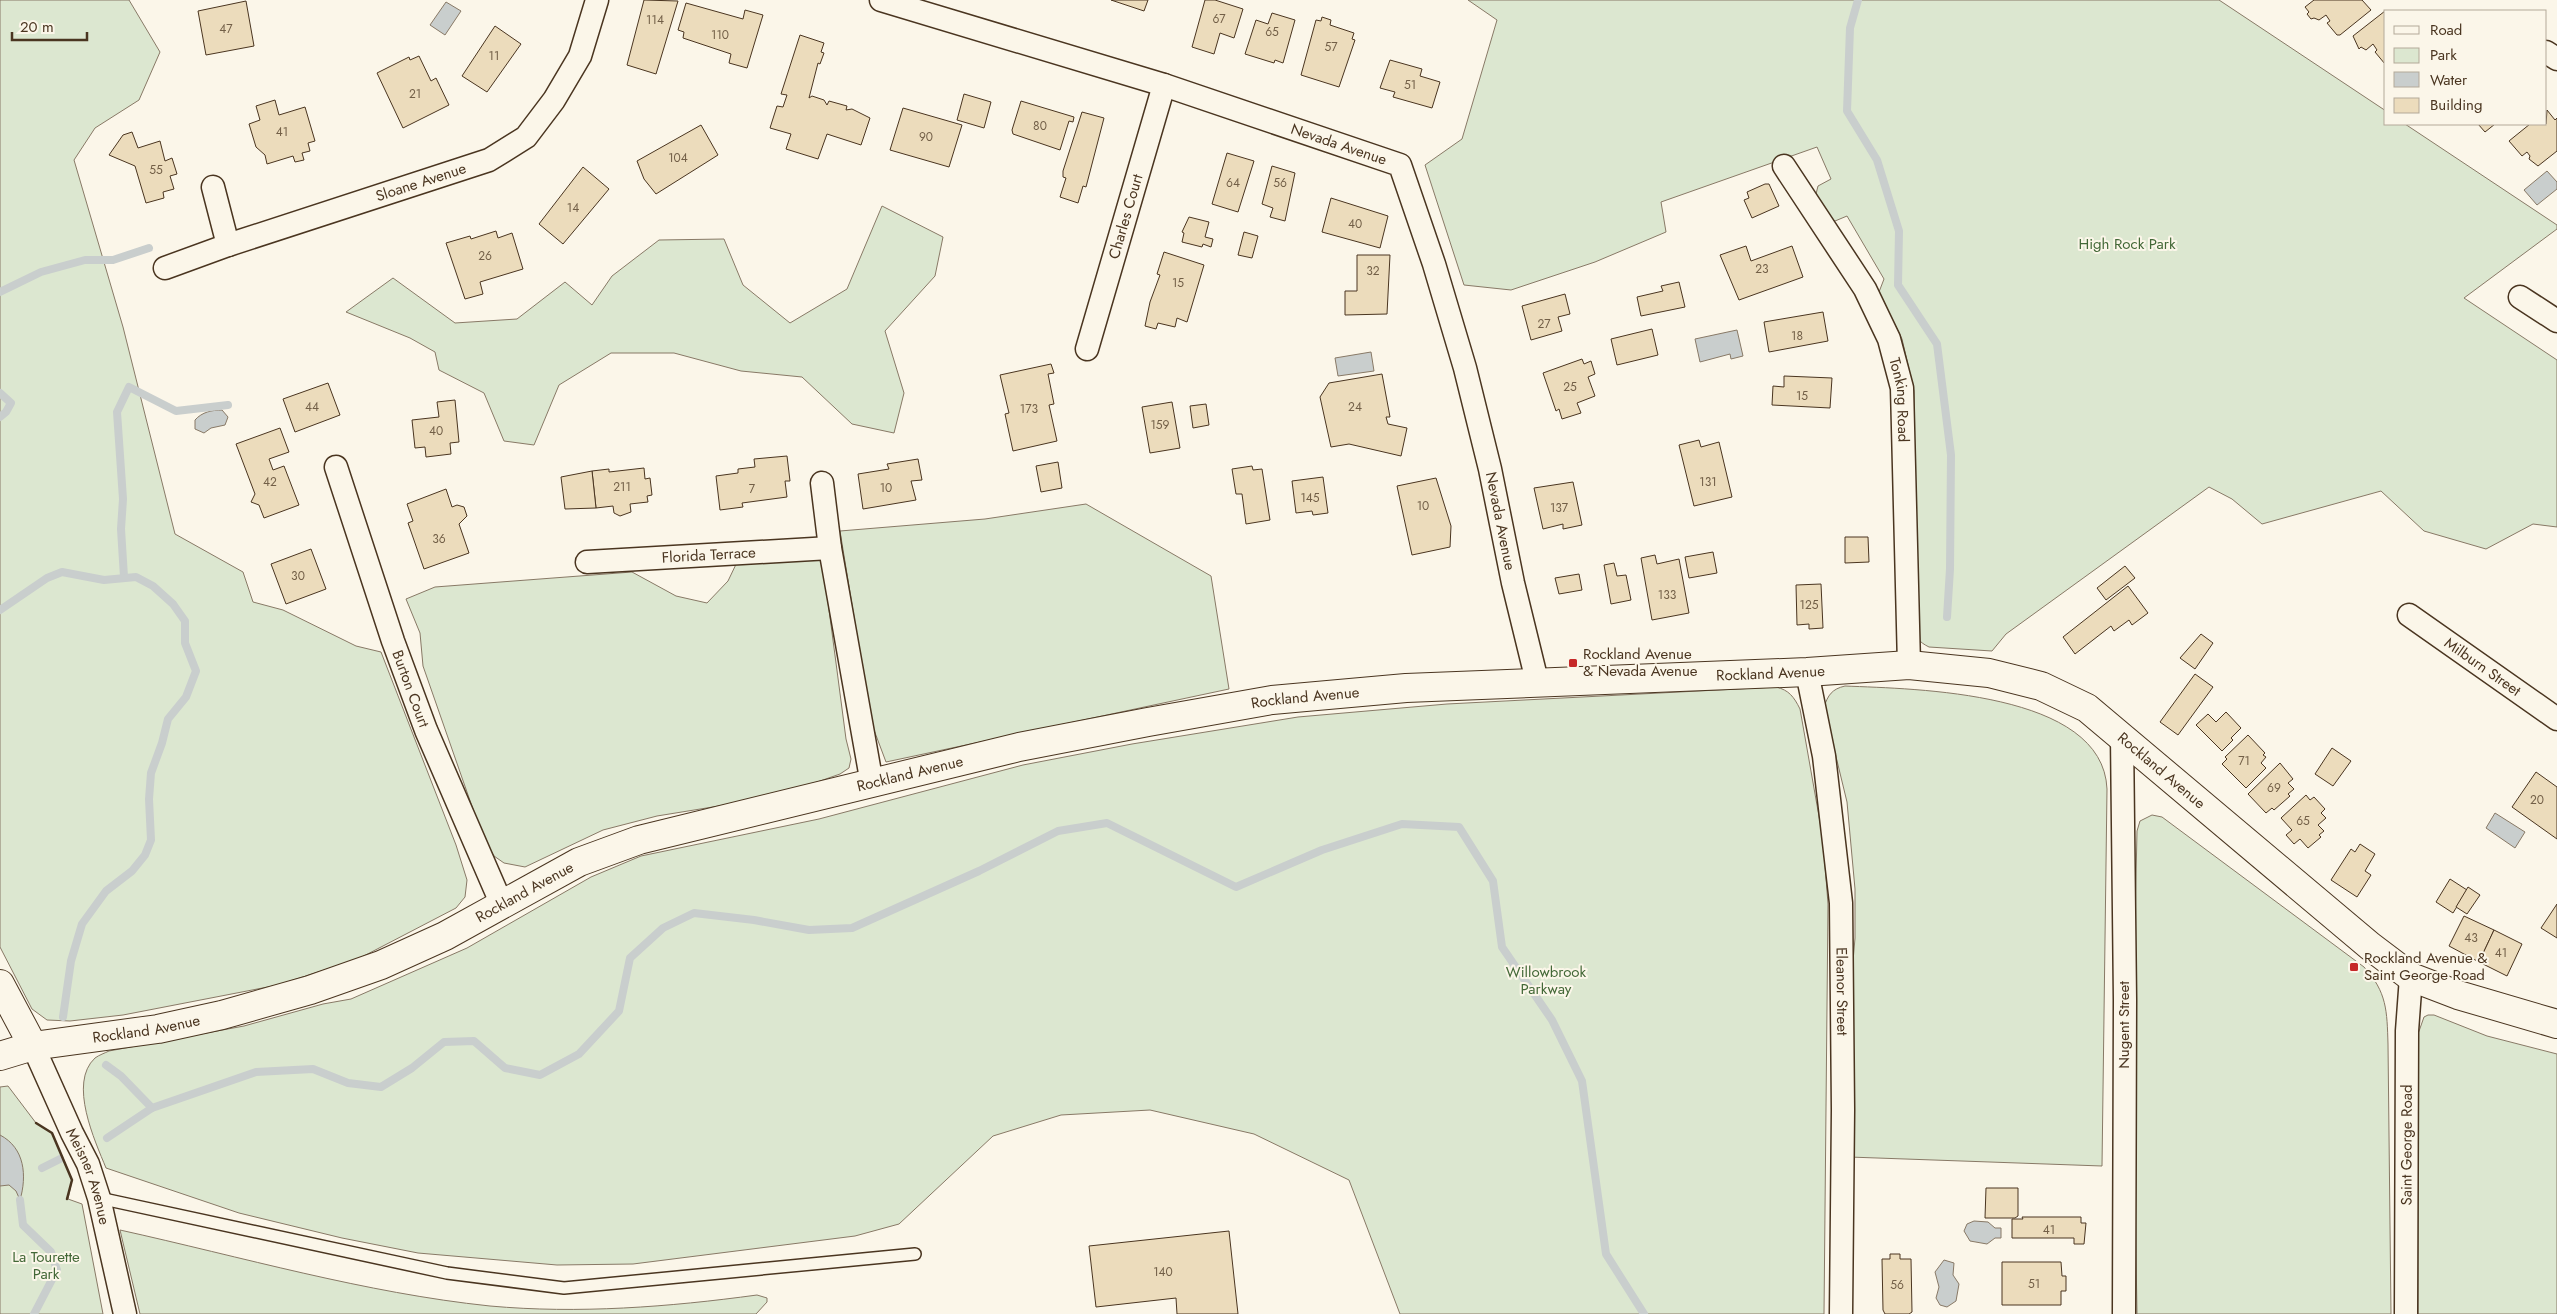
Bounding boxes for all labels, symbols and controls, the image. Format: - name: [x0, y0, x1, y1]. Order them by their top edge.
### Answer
- scale bar: [12, 10, 88, 42]
- house number: 67: [1212, 10, 1226, 28]
- legend: [2384, 10, 2547, 125]
- house number: 114: [646, 11, 664, 29]
- text: 20 m: [20, 16, 54, 38]
- text: Road: [2430, 19, 2462, 41]
- house number: 47: [219, 20, 233, 38]
- house number: 65: [1265, 23, 1279, 41]
- house number: 110: [711, 26, 729, 44]
- house number: 57: [1324, 38, 1338, 56]
- text: Park: [2430, 44, 2457, 66]
- house number: 11: [489, 47, 499, 65]
- text: Water: [2430, 69, 2468, 91]
- house number: 51: [1404, 76, 1416, 94]
- house number: 21: [409, 85, 421, 103]
- text: Building: [2430, 94, 2482, 116]
- house number: 80: [1033, 117, 1047, 135]
- street label: Nevada Avenue: [1288, 118, 1390, 171]
- house number: 41: [276, 123, 288, 141]
- house number: 90: [919, 128, 933, 146]
- house number: 104: [668, 149, 688, 167]
- street label: Sloane Avenue: [373, 157, 469, 207]
- house number: 55: [149, 161, 163, 179]
- street label: Charles Court: [1103, 171, 1149, 262]
- house number: 64: [1226, 174, 1240, 192]
- house number: 56: [1273, 174, 1287, 192]
- house number: 14: [567, 199, 579, 217]
- house number: 40: [1348, 215, 1362, 233]
- park label: High Rock Park: [2078, 233, 2176, 255]
- house number: 26: [478, 247, 492, 265]
- house number: 23: [1755, 260, 1769, 278]
- house number: 32: [1366, 262, 1380, 280]
- house number: 15: [1172, 274, 1184, 292]
- house number: 27: [1537, 315, 1551, 333]
- house number: 18: [1791, 327, 1803, 345]
- street label: Tonking Road: [1883, 355, 1914, 443]
- house number: 25: [1563, 378, 1577, 396]
- house number: 15: [1796, 387, 1808, 405]
- house number: 44: [305, 398, 319, 416]
- house number: 24: [1348, 398, 1362, 416]
- house number: 173: [1020, 400, 1039, 418]
- house number: 159: [1150, 416, 1170, 434]
- house number: 40: [429, 422, 443, 440]
- street label: Nevada Avenue: [1480, 470, 1521, 573]
- house number: 42: [263, 473, 277, 491]
- house number: 131: [1699, 473, 1717, 491]
- house number: 211: [613, 478, 631, 496]
- house number: 10: [880, 479, 892, 497]
- house number: 7: [749, 480, 756, 498]
- house number: 145: [1300, 489, 1320, 507]
- house number: 10: [1417, 497, 1429, 515]
- house number: 137: [1550, 499, 1569, 517]
- house number: 36: [432, 530, 446, 548]
- street label: Florida Terrace: [661, 541, 757, 569]
- house number: 30: [291, 567, 305, 585]
- house number: 133: [1658, 586, 1677, 604]
- house number: 125: [1800, 596, 1819, 614]
- street label: Milburn Street: [2440, 632, 2526, 702]
- place label: Rockland Avenue & Nevada Avenue: [1583, 643, 1698, 682]
- street label: Burton Court: [386, 647, 435, 731]
- marker: Rockland Avenue & Nevada Avenue: [1567, 657, 1579, 669]
- street label: Rockland Avenue: [1716, 660, 1826, 687]
- street label: Rockland Avenue: [1249, 681, 1361, 715]
- street label: Rockland Avenue: [2113, 727, 2210, 814]
- street label: Rockland Avenue: [854, 750, 966, 797]
- house number: 71: [2238, 752, 2250, 770]
- house number: 69: [2267, 779, 2281, 797]
- house number: 20: [2530, 791, 2544, 809]
- house number: 65: [2296, 812, 2310, 830]
- street label: Rockland Avenue: [472, 856, 578, 928]
- house number: 43: [2464, 929, 2478, 947]
- house number: 41: [2495, 944, 2507, 962]
- street label: Eleanor Street: [1830, 947, 1853, 1036]
- place label: Rockland Avenue & Saint George Road: [2364, 947, 2487, 986]
- park label: Willowbrook Parkway: [1506, 961, 1587, 1000]
- marker: Rockland Avenue & Saint George Road: [2348, 961, 2360, 973]
- street label: Nugent Street: [2113, 981, 2135, 1069]
- street label: Rockland Avenue: [91, 1009, 202, 1049]
- street label: Saint George Road: [2395, 1084, 2418, 1206]
- street label: Meisner Avenue: [60, 1124, 116, 1227]
- house number: 41: [2043, 1221, 2055, 1239]
- park label: La Tourette Park: [12, 1246, 80, 1285]
- house number: 140: [1153, 1263, 1173, 1281]
- house number: 51: [2028, 1275, 2040, 1293]
- house number: 56: [1890, 1276, 1904, 1294]

